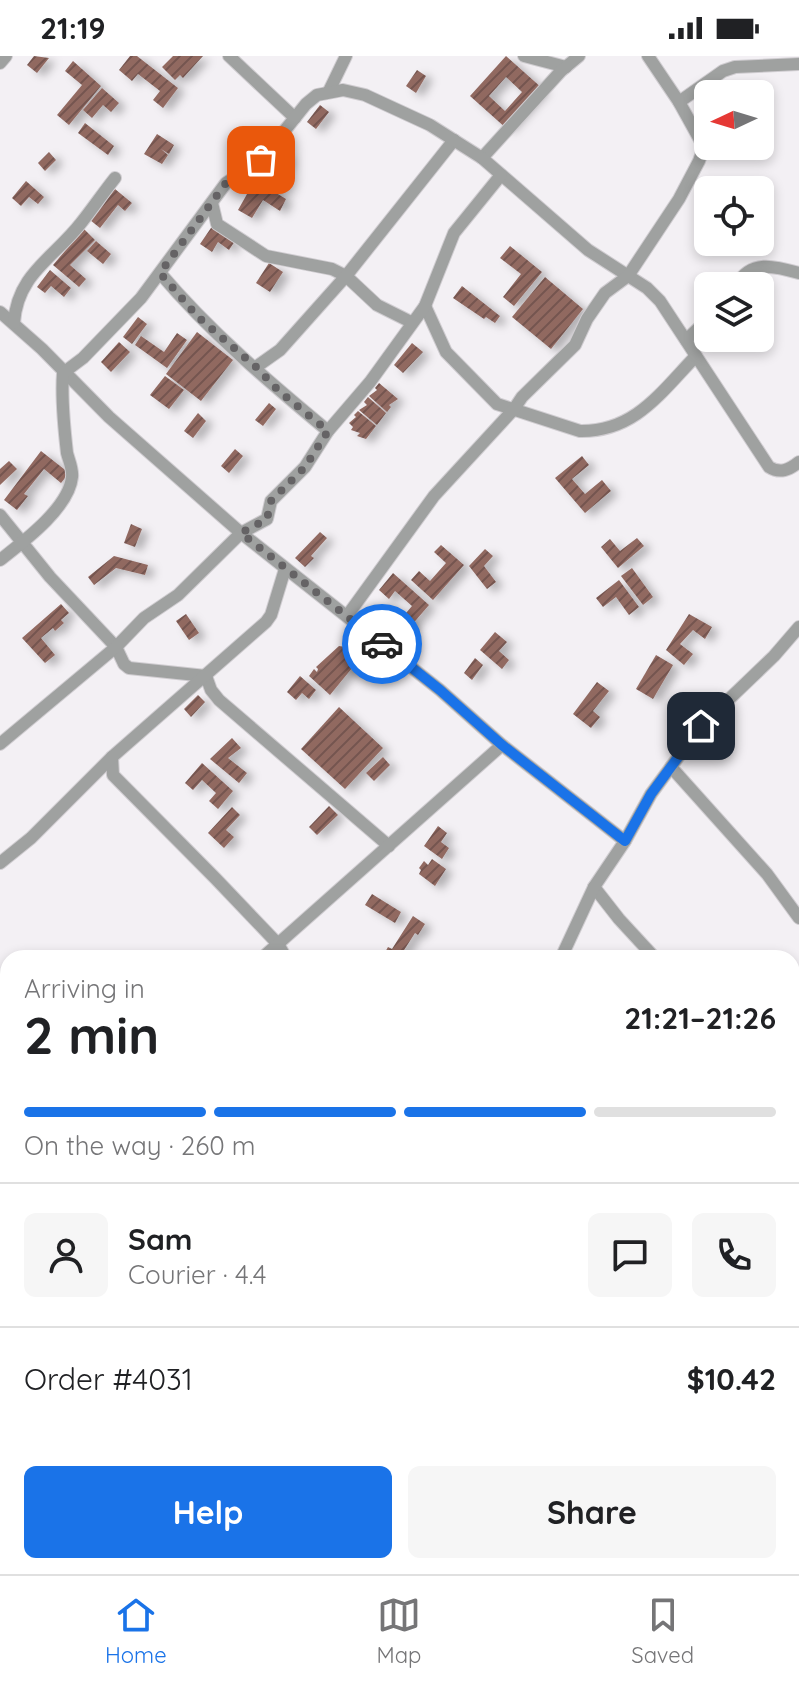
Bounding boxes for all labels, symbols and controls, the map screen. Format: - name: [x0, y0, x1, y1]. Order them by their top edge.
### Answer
- text: 21:19: [40, 9, 106, 47]
- north arrow: [694, 80, 774, 160]
- map controls: [694, 80, 774, 352]
- pin: [227, 126, 295, 194]
- icon: bag: [239, 138, 283, 182]
- button: locate: [694, 176, 774, 256]
- button: layers: [694, 272, 774, 352]
- courier: [342, 604, 422, 684]
- icon: car: [360, 622, 404, 666]
- pin: [667, 692, 735, 760]
- icon: home: [679, 704, 723, 748]
- text: Arriving in: [24, 972, 145, 1005]
- text: 21:21–21:26: [624, 999, 776, 1037]
- text: 2 min: [24, 1002, 159, 1067]
- text: On the way · 260 m: [24, 1129, 256, 1162]
- button: person: [24, 1213, 108, 1297]
- button: chat: [588, 1213, 672, 1297]
- button: phone: [692, 1213, 776, 1297]
- text: Sam: [128, 1220, 192, 1258]
- text: Courier · 4.4: [128, 1258, 266, 1291]
- text: Order #4031: [24, 1360, 193, 1398]
- text: $10.42: [687, 1360, 776, 1398]
- button: Help: [24, 1466, 392, 1558]
- button: Share: [408, 1466, 776, 1558]
- tab: Home: [105, 1593, 167, 1669]
- tab: Map: [377, 1593, 421, 1669]
- tab: Saved: [631, 1593, 694, 1669]

